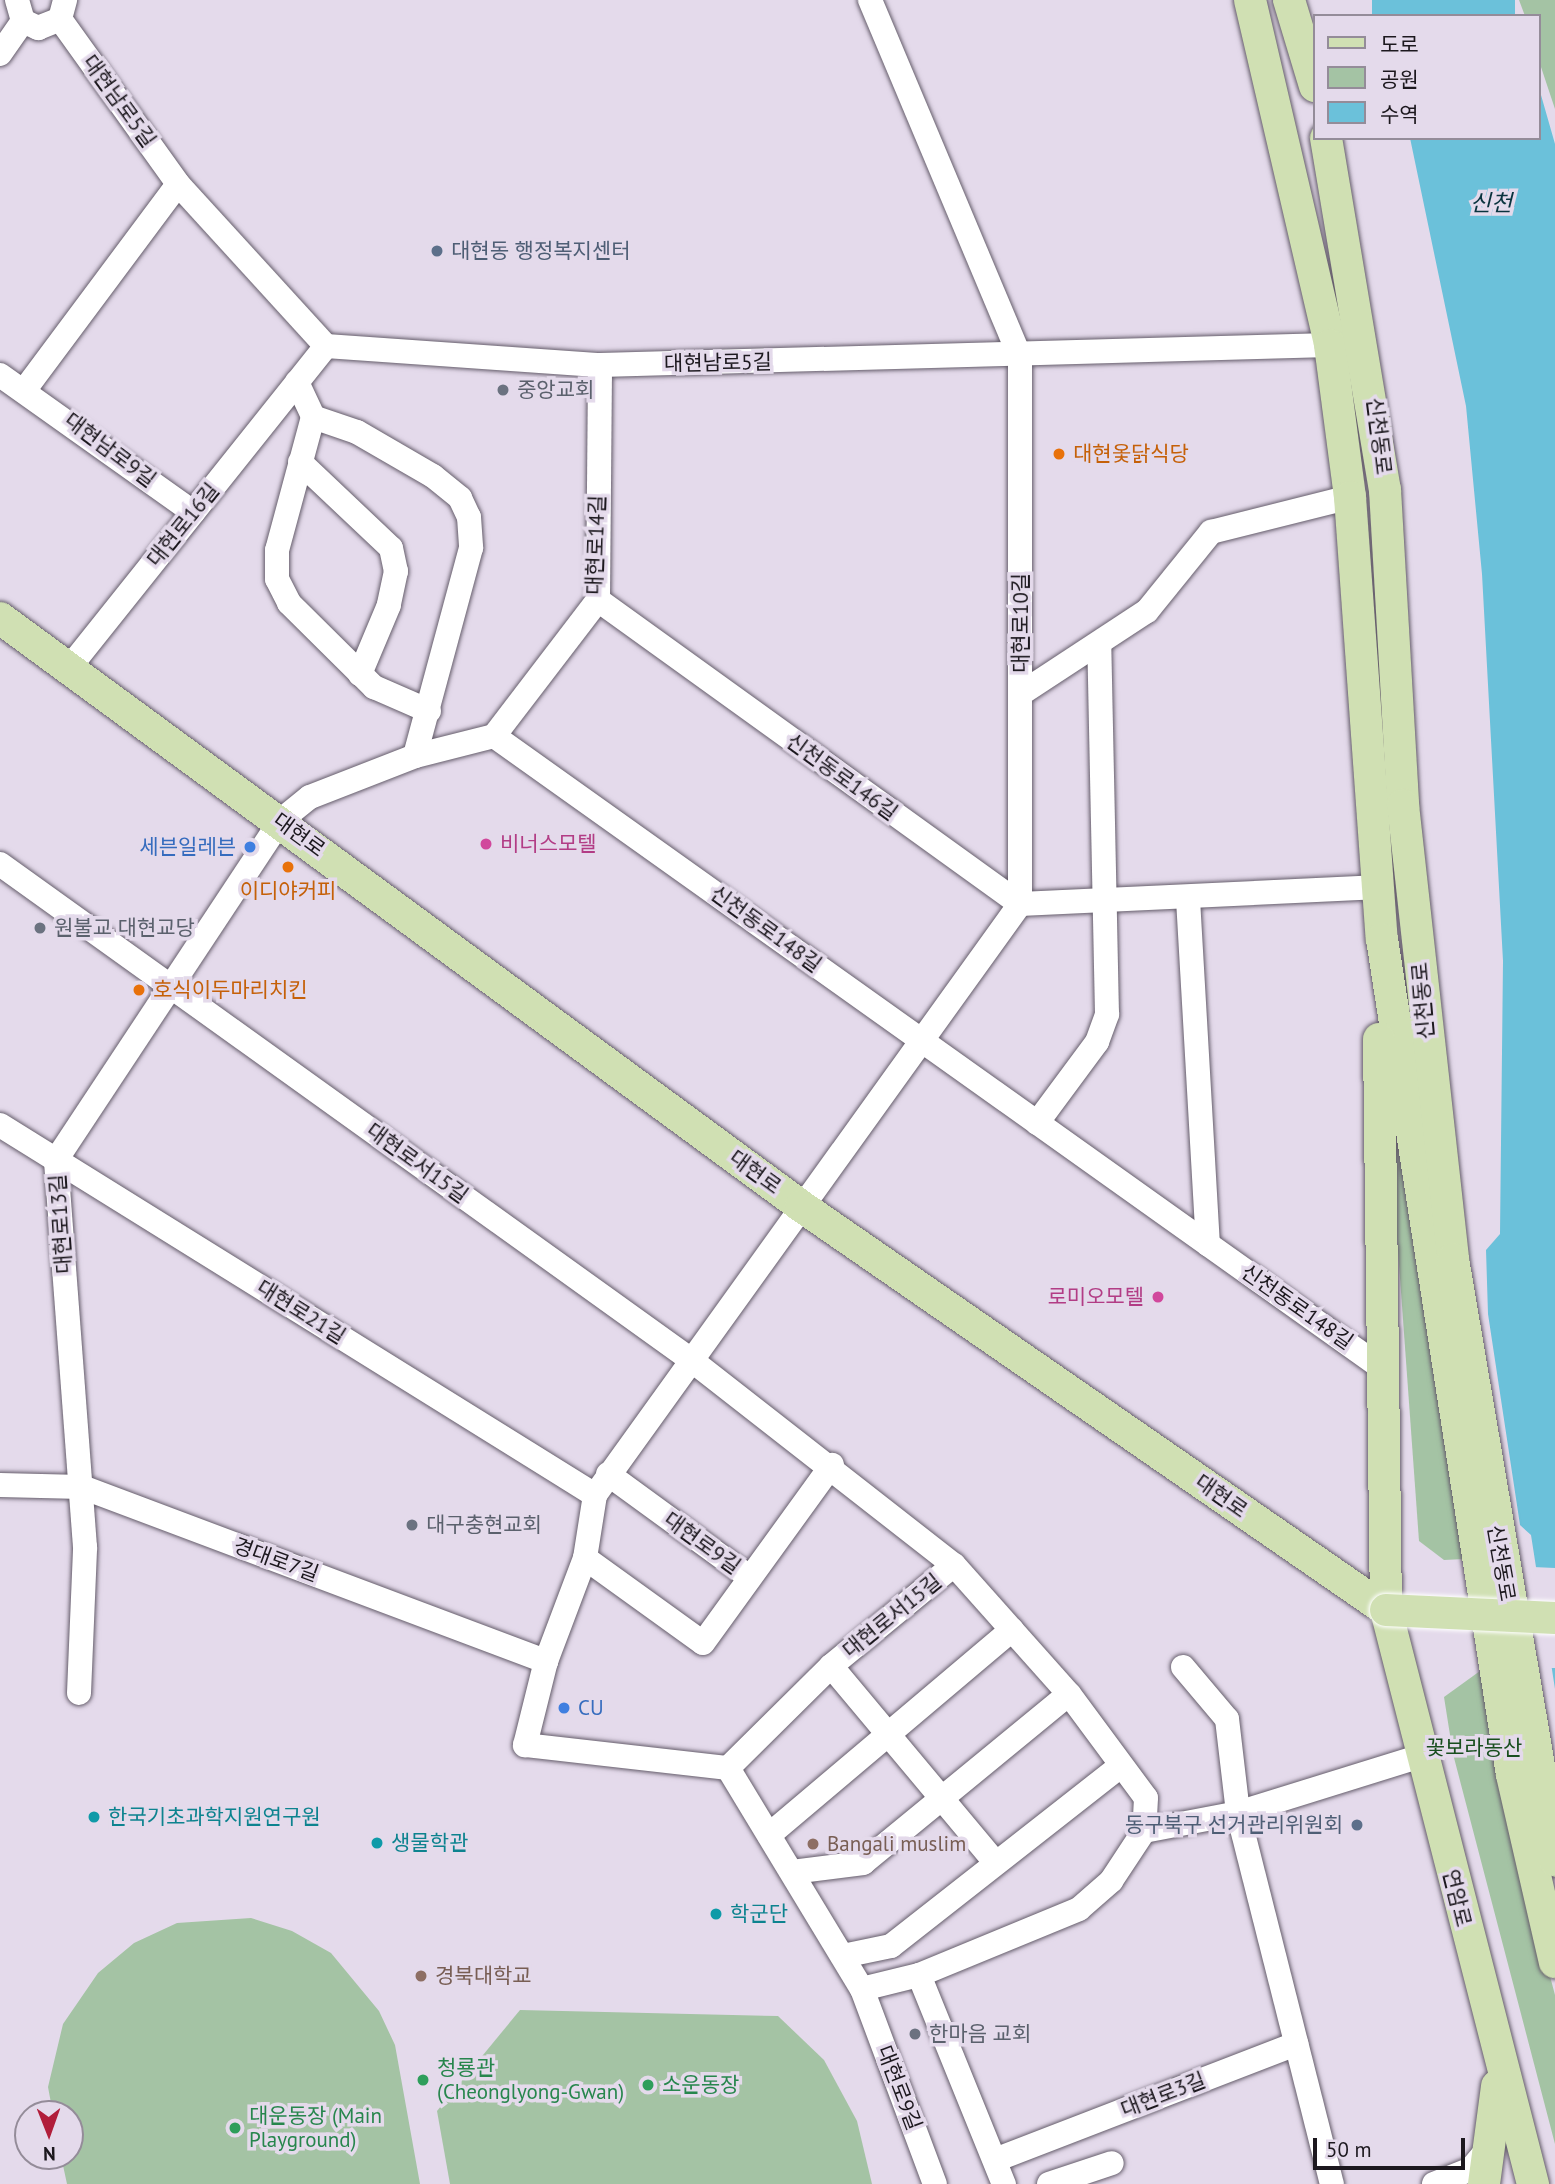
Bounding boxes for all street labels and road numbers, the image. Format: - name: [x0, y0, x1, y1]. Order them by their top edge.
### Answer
- street label: 대현남로5길: [77, 50, 161, 152]
- street label: 대현남로5길: [664, 349, 772, 377]
- street label: 신천동로: [1362, 396, 1396, 476]
- street label: 대현남로9길: [59, 407, 161, 493]
- street label: 대현로16길: [142, 478, 224, 572]
- street label: 대현로14길: [582, 495, 610, 595]
- street label: 대현로10길: [1008, 573, 1034, 673]
- street label: 신천동로146길: [782, 728, 902, 826]
- street label: 대현로: [268, 808, 330, 862]
- street label: 신천동로148길: [706, 880, 826, 978]
- street label: 신천동로: [1407, 961, 1439, 1041]
- street label: 대현로서15길: [361, 1118, 473, 1208]
- street label: 대현로: [724, 1145, 786, 1199]
- street label: 대현로13길: [45, 1173, 77, 1275]
- street label: 신천동로148길: [1236, 1259, 1358, 1355]
- street label: 대현로21길: [252, 1275, 350, 1349]
- street label: 대현로: [1190, 1469, 1252, 1523]
- street label: 대현로9길: [659, 1507, 745, 1579]
- street label: 신천동로: [1482, 1523, 1520, 1603]
- street label: 경대로7길: [230, 1533, 322, 1587]
- street label: 대현로서15길: [838, 1569, 946, 1663]
- street label: 연암로: [1438, 1867, 1476, 1929]
- street label: 대현로9길: [871, 2042, 927, 2134]
- street label: 대현로3길: [1117, 2067, 1209, 2123]

